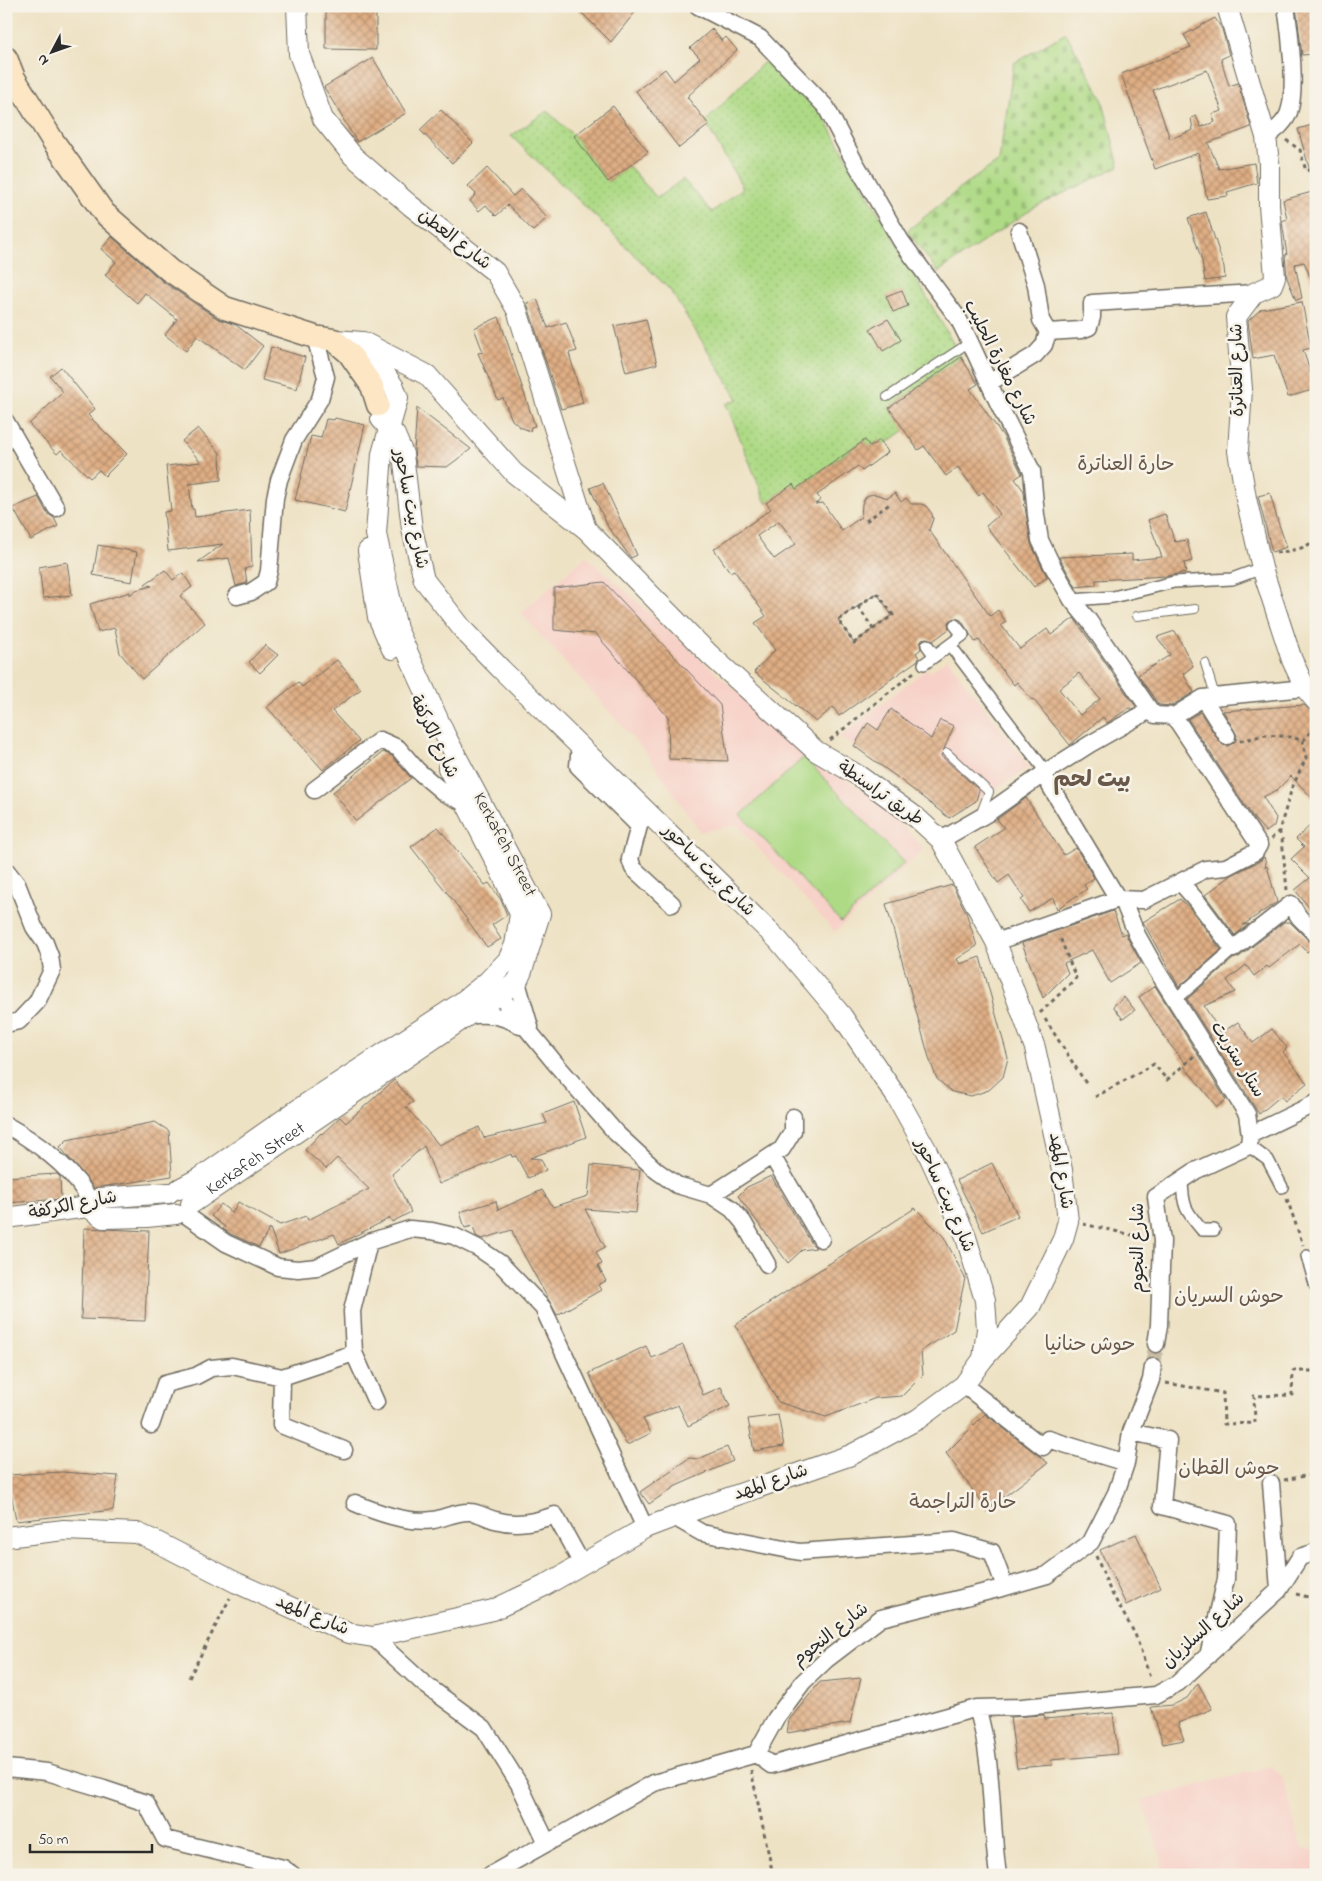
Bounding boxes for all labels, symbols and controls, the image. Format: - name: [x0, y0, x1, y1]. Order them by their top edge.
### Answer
- north arrow: [28, 28, 78, 78]
- text: N: [32, 49, 54, 70]
- street label: شارع العطن: [412, 203, 496, 277]
- street label: شارع مغارة الحليب: [956, 296, 1042, 430]
- street label: شارع العناترة: [1224, 323, 1252, 417]
- street label: شارع بيت ساحور: [385, 445, 434, 571]
- district label: حارة العناترة: [1077, 451, 1175, 480]
- street label: شارع الكركفة: [402, 691, 464, 783]
- street label: طريق تراسنطة: [832, 755, 928, 833]
- district label: بيت لحم: [1053, 765, 1131, 797]
- street label: Kerkafeh Street: [466, 788, 542, 902]
- street label: شارع بيت ساحور: [654, 817, 760, 923]
- street label: ستار ستريت: [1203, 1017, 1271, 1103]
- street label: Kerkafeh Street: [201, 1116, 311, 1203]
- street label: شارع المهد: [1041, 1131, 1079, 1211]
- street label: شارع بيت ساحور: [907, 1133, 981, 1257]
- street label: شارع الكركفة: [27, 1185, 119, 1227]
- street label: شارع النجوم: [1126, 1203, 1152, 1293]
- district label: حوش السريان: [1174, 1283, 1284, 1312]
- district label: حوش حنانيا: [1044, 1331, 1136, 1360]
- district label: حوش القطان: [1178, 1455, 1280, 1484]
- street label: شارع المهد: [730, 1458, 812, 1508]
- district label: حارة التراجمة: [909, 1489, 1017, 1518]
- street label: شارع السلزيان: [1157, 1587, 1251, 1675]
- street label: شارع المهد: [271, 1589, 353, 1643]
- street label: شارع النجوم: [787, 1597, 875, 1673]
- scale bar: [30, 1821, 152, 1853]
- text: 50 m: [38, 1829, 69, 1851]

